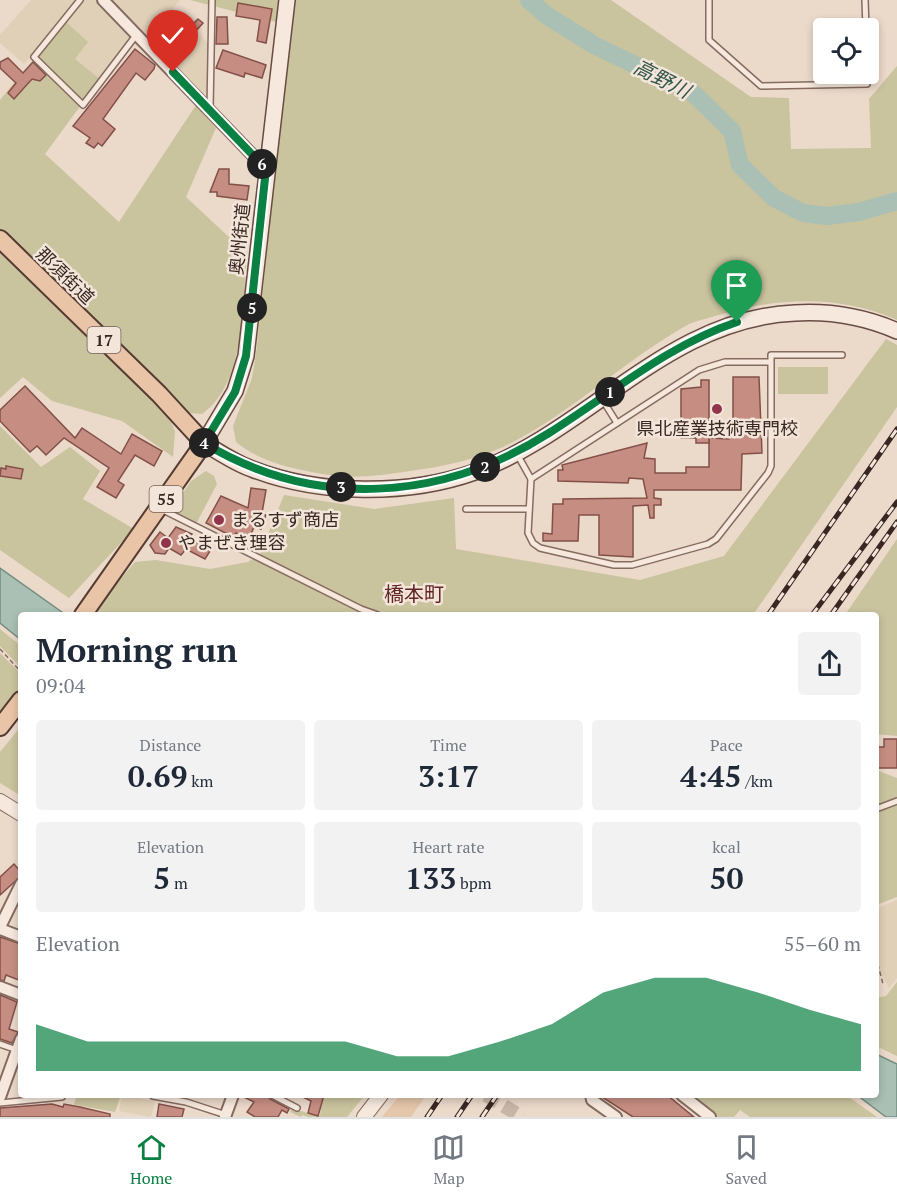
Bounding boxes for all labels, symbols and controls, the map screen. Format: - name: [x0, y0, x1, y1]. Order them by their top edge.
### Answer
- pin: [147, 10, 198, 72]
- map controls: [813, 18, 879, 84]
- button: locate: [813, 18, 879, 84]
- icon: check: [156, 19, 189, 52]
- water label: 高野川: [629, 53, 697, 105]
- pin: 6: [247, 149, 277, 179]
- text: 6: [257, 153, 267, 175]
- street label: 奥州街道: [223, 202, 255, 276]
- street label: 那須街道: [31, 242, 100, 309]
- pin: [711, 260, 762, 322]
- icon: arrive: [720, 269, 753, 302]
- pin: 5: [237, 293, 267, 323]
- text: 5: [247, 297, 257, 319]
- road number: 17: [88, 327, 120, 353]
- pin: 1: [595, 377, 625, 407]
- text: 1: [605, 381, 615, 403]
- marker: 県北産業技術専門校: [710, 402, 724, 416]
- place label: 県北産業技術専門校: [636, 416, 798, 440]
- pin: 4: [189, 428, 219, 458]
- text: 4: [199, 432, 209, 454]
- pin: 2: [470, 452, 500, 482]
- text: 2: [480, 456, 490, 478]
- pin: 3: [326, 472, 356, 502]
- text: 3: [336, 476, 346, 498]
- road number: 55: [150, 486, 182, 512]
- place label: まるすず商店: [231, 507, 339, 531]
- marker: まるすず商店: [212, 513, 226, 527]
- place label: やまぜき理容: [178, 530, 285, 554]
- marker: やまぜき理容: [159, 536, 173, 550]
- district label: 橋本町: [384, 580, 444, 607]
- text: Morning run: [36, 628, 238, 671]
- button: share: [798, 632, 861, 695]
- text: 09:04: [36, 672, 85, 699]
- text: Distance: [140, 734, 201, 756]
- text: Time: [430, 734, 467, 756]
- text: Pace: [710, 734, 743, 756]
- text: 0.69: [128, 756, 187, 796]
- text: 3:17: [418, 756, 479, 796]
- text: 4:45: [680, 756, 741, 796]
- text: km: [187, 770, 213, 792]
- text: /km: [741, 770, 773, 792]
- text: Elevation: [137, 836, 204, 858]
- text: Heart rate: [413, 836, 484, 858]
- text: kcal: [712, 836, 741, 858]
- text: 5: [153, 858, 170, 898]
- text: 133: [405, 858, 456, 898]
- text: 50: [710, 858, 743, 898]
- text: m: [170, 872, 188, 894]
- text: bpm: [456, 872, 492, 894]
- text: Elevation: [36, 930, 120, 957]
- text: 55–60 m: [784, 930, 861, 957]
- tab: Home: [130, 1131, 172, 1189]
- tab: Map: [432, 1131, 465, 1189]
- tab: Saved: [726, 1131, 767, 1189]

